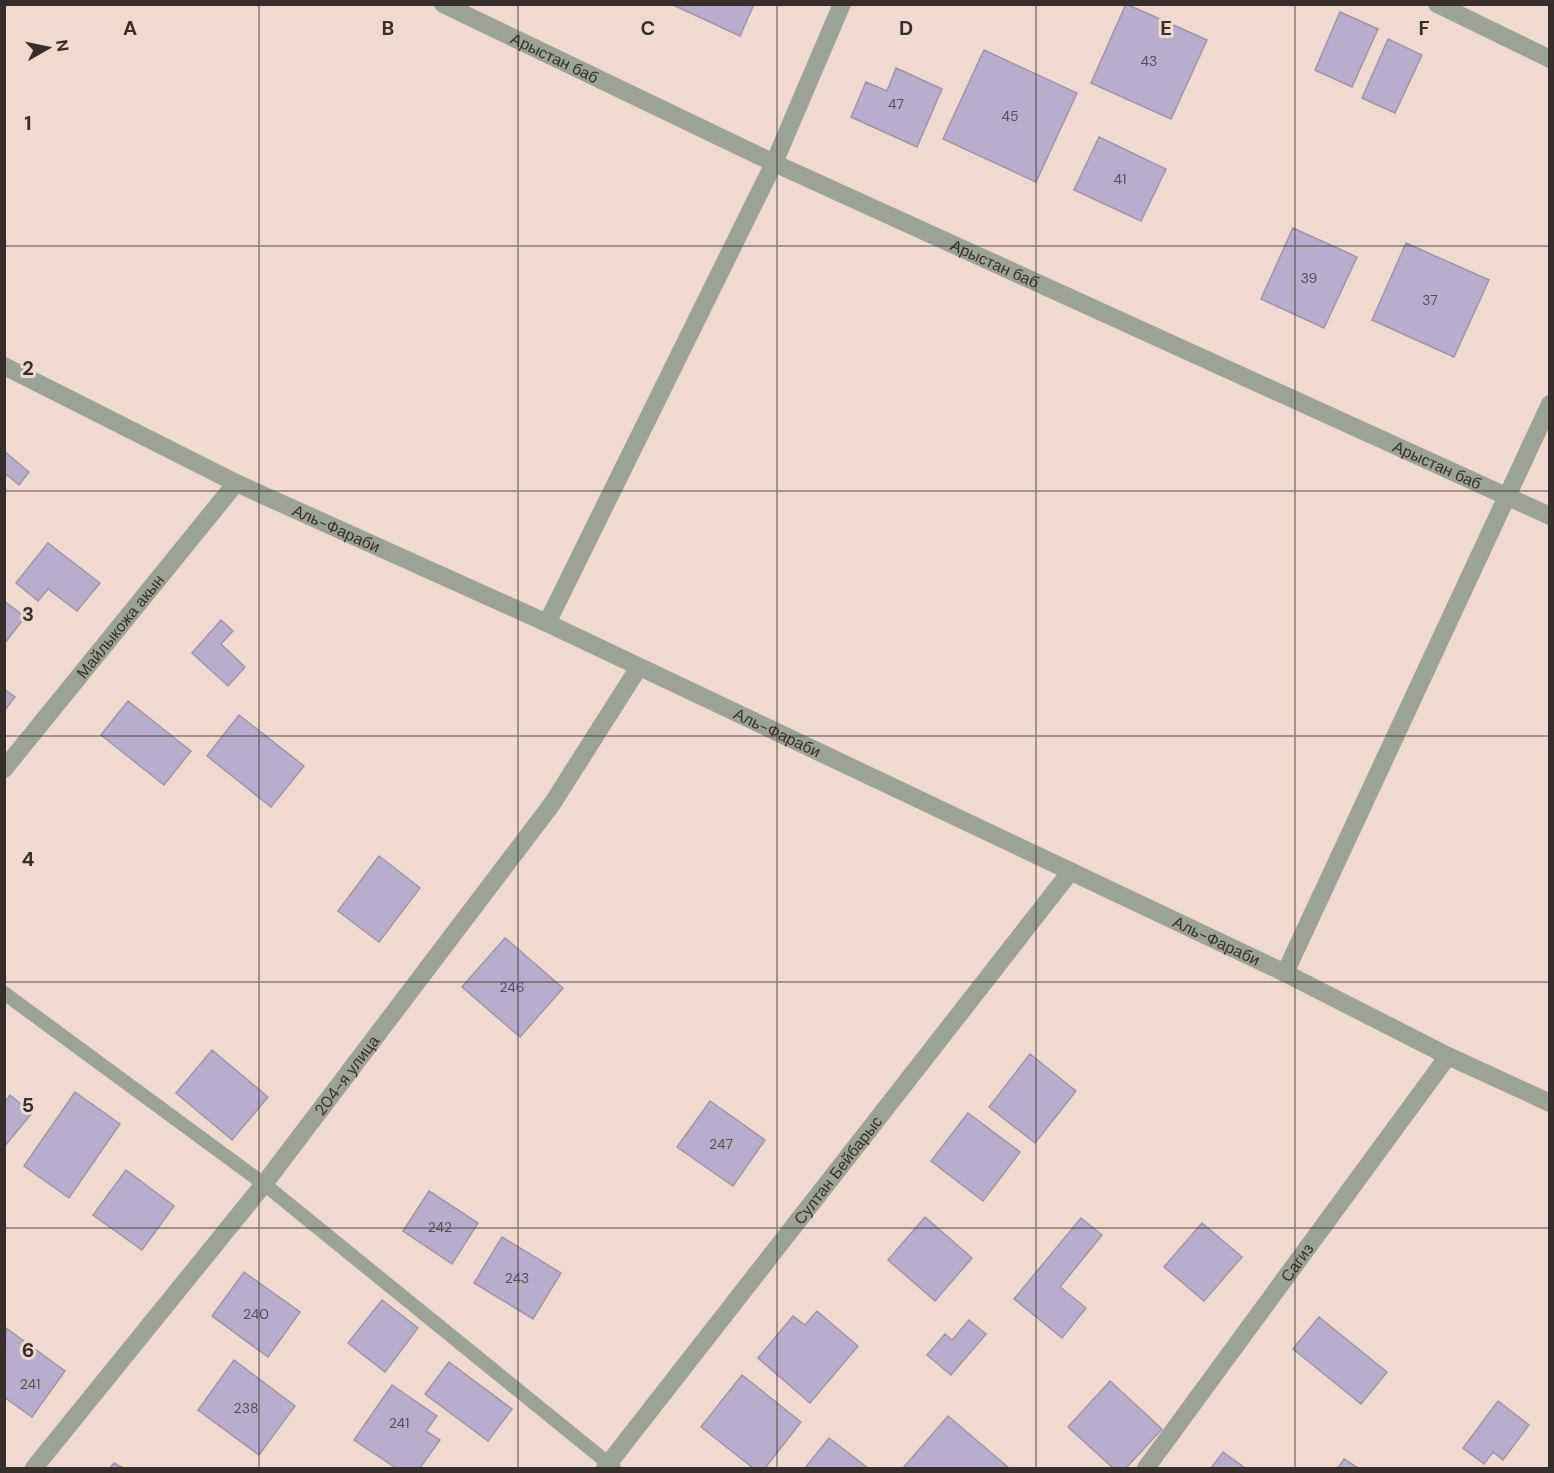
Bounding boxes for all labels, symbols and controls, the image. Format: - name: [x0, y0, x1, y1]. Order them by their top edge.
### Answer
- text: A: [123, 15, 137, 41]
- text: B: [382, 15, 394, 41]
- text: C: [641, 15, 655, 41]
- text: D: [899, 15, 913, 41]
- text: E: [1160, 15, 1172, 41]
- text: F: [1418, 15, 1430, 41]
- north arrow: [18, 18, 78, 78]
- street label: Арыстан баб: [507, 28, 602, 88]
- text: N: [51, 38, 74, 53]
- house number: 43: [1141, 52, 1157, 70]
- house number: 47: [888, 95, 904, 113]
- house number: 45: [1001, 107, 1019, 125]
- text: 1: [24, 110, 32, 136]
- house number: 41: [1114, 170, 1126, 188]
- street label: Арыстан баб: [947, 234, 1043, 293]
- house number: 39: [1301, 269, 1318, 287]
- house number: 37: [1422, 291, 1438, 309]
- text: 2: [22, 355, 34, 381]
- street label: Арыстан баб: [1390, 436, 1485, 494]
- street label: Аль-Фараби: [289, 499, 384, 557]
- street label: Майлыкожа акын: [71, 570, 168, 683]
- text: 3: [22, 601, 34, 627]
- street label: Аль-Фараби: [731, 703, 824, 762]
- text: 4: [22, 846, 35, 872]
- street label: Аль-Фараби: [1170, 911, 1264, 970]
- house number: 246: [499, 978, 525, 996]
- street label: 204-я улица: [309, 1031, 384, 1120]
- text: 5: [22, 1092, 34, 1118]
- street label: Султан Бейбарыс: [789, 1111, 887, 1229]
- house number: 247: [709, 1135, 733, 1153]
- house number: 242: [428, 1218, 452, 1236]
- street label: Сагиз: [1276, 1239, 1318, 1286]
- house number: 243: [505, 1269, 529, 1287]
- house number: 240: [243, 1305, 269, 1323]
- text: 6: [22, 1337, 34, 1363]
- house number: 241: [20, 1375, 40, 1393]
- house number: 238: [234, 1399, 258, 1417]
- house number: 241: [389, 1414, 409, 1432]

